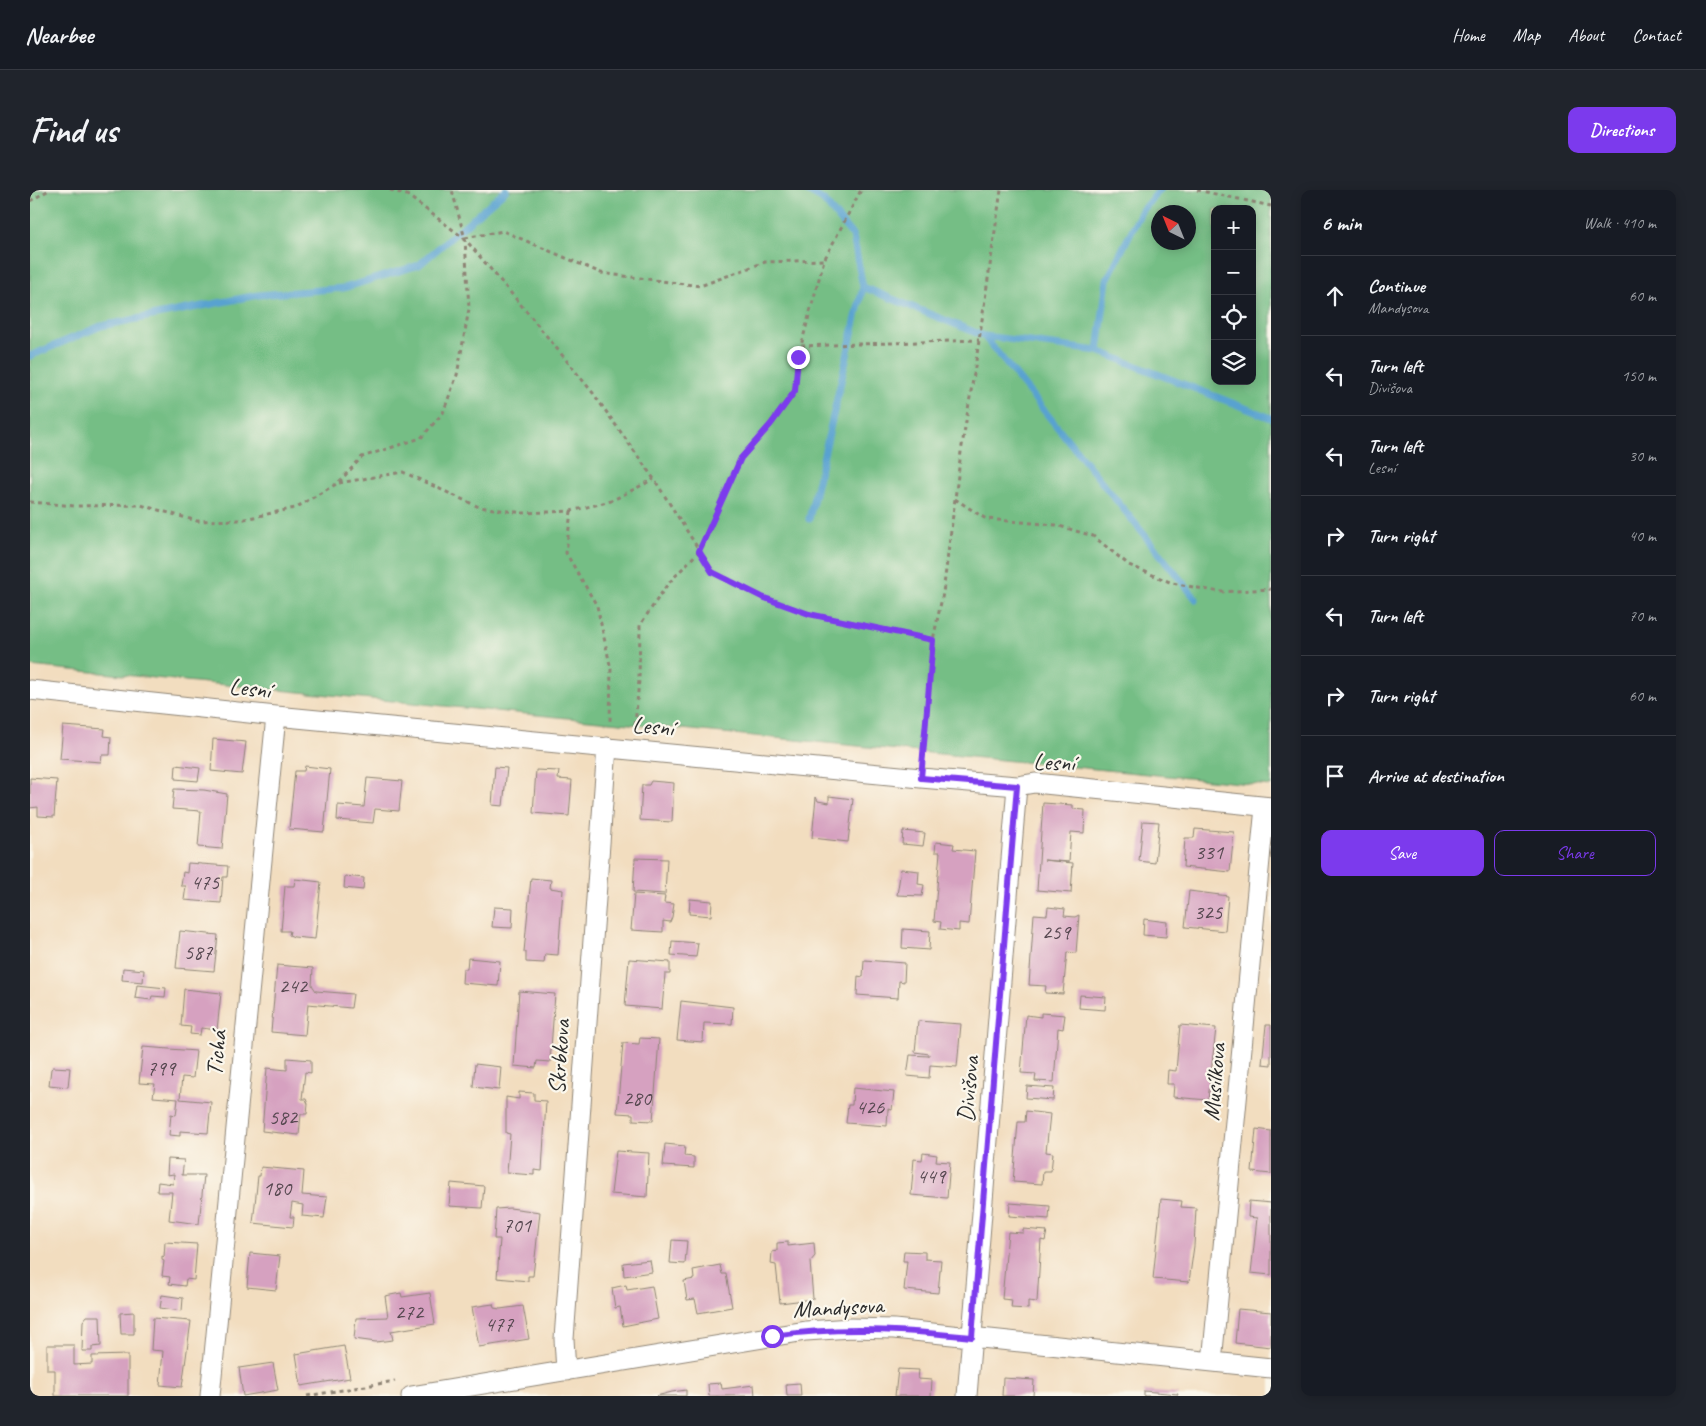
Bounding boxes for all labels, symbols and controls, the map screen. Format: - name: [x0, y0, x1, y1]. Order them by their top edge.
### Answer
- text: Nearbee: [25, 20, 93, 50]
- text: Home: [1452, 24, 1485, 46]
- text: Map: [1513, 24, 1540, 46]
- text: About: [1568, 24, 1604, 46]
- text: Contact: [1632, 24, 1681, 46]
- button: Directions: [1568, 107, 1676, 153]
- text: Find us: [30, 108, 117, 153]
- north arrow: [1151, 205, 1196, 250]
- map controls: [1211, 205, 1256, 385]
- button: +: [1211, 205, 1256, 250]
- text: 6 min: [1321, 210, 1362, 236]
- text: Walk · 410 m: [1584, 213, 1656, 233]
- button: −: [1211, 250, 1256, 295]
- text: Continue: [1368, 274, 1425, 298]
- icon: ahead: [1321, 282, 1349, 310]
- text: 60 m: [1629, 286, 1656, 306]
- button: locate: [1211, 295, 1256, 340]
- text: Mandysova: [1368, 298, 1428, 318]
- button: layers: [1211, 340, 1256, 385]
- route end: [787, 346, 810, 369]
- text: Turn left: [1368, 354, 1423, 378]
- icon: left: [1321, 362, 1349, 390]
- text: 150 m: [1622, 366, 1656, 386]
- text: Divišova: [1368, 378, 1412, 398]
- text: Turn left: [1368, 434, 1423, 458]
- icon: left: [1321, 442, 1349, 470]
- text: 30 m: [1629, 446, 1656, 466]
- text: Lesní: [1368, 458, 1396, 478]
- icon: right: [1321, 522, 1349, 550]
- text: Turn right: [1368, 524, 1435, 548]
- text: 40 m: [1629, 526, 1656, 546]
- icon: left: [1321, 602, 1349, 630]
- text: Turn left: [1368, 604, 1423, 628]
- text: 70 m: [1629, 606, 1656, 626]
- street label: Lesní: [228, 671, 277, 706]
- icon: right: [1321, 682, 1349, 710]
- text: Turn right: [1368, 684, 1435, 708]
- text: 60 m: [1629, 686, 1656, 706]
- street label: Lesní: [631, 709, 679, 743]
- street label: Lesní: [1033, 746, 1080, 778]
- icon: arrive: [1321, 762, 1349, 790]
- text: Arrive at destination: [1368, 764, 1504, 788]
- button: Save: [1321, 830, 1484, 876]
- button: Share: [1494, 830, 1656, 876]
- house number: 331: [1195, 839, 1225, 865]
- house number: 475: [191, 869, 221, 895]
- house number: 325: [1194, 899, 1224, 925]
- house number: 259: [1042, 919, 1072, 945]
- house number: 587: [184, 939, 214, 965]
- house number: 242: [279, 973, 309, 999]
- street label: Skrbkova: [541, 1017, 577, 1095]
- street label: Tichá: [199, 1026, 234, 1077]
- street label: Musílkova: [1196, 1041, 1232, 1122]
- street label: Divišova: [950, 1054, 986, 1123]
- house number: 799: [147, 1055, 177, 1081]
- house number: 280: [623, 1085, 653, 1111]
- house number: 426: [856, 1094, 885, 1120]
- house number: 582: [269, 1104, 299, 1130]
- house number: 449: [917, 1163, 947, 1189]
- house number: 180: [263, 1175, 293, 1201]
- house number: 701: [503, 1212, 533, 1238]
- street label: Mandysova: [792, 1290, 886, 1324]
- house number: 272: [395, 1299, 425, 1325]
- house number: 477: [485, 1311, 515, 1337]
- route start: [761, 1325, 784, 1348]

